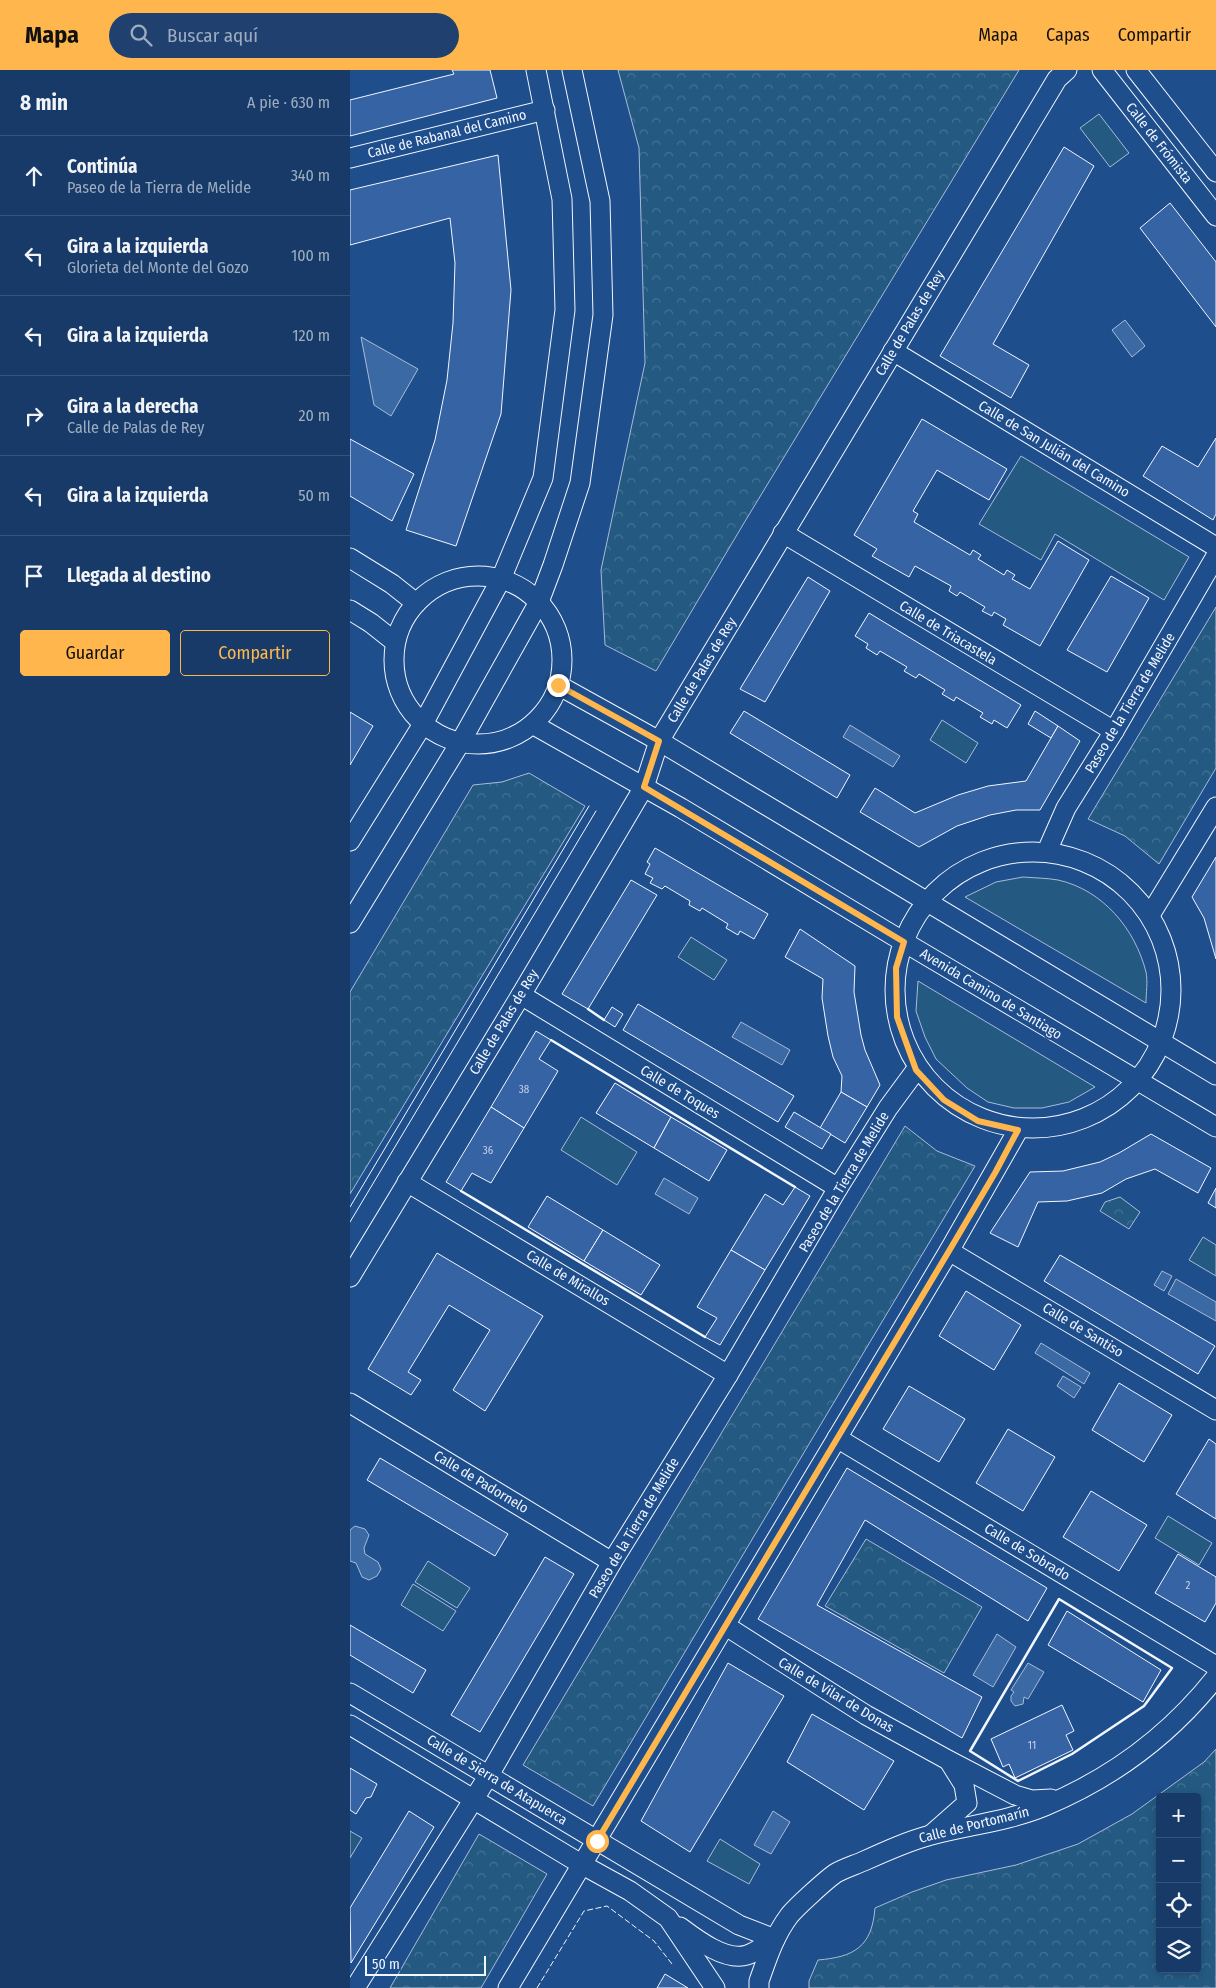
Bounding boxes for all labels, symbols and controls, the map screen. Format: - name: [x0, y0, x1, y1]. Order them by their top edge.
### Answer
- search box: [109, 13, 459, 58]
- text: Mapa: [25, 21, 79, 49]
- icon: search: [127, 21, 155, 49]
- text: Buscar aquí: [167, 24, 258, 47]
- text: Mapa: [978, 24, 1018, 46]
- text: Capas: [1046, 24, 1090, 46]
- text: Compartir: [1118, 24, 1191, 46]
- text: 8 min: [20, 90, 68, 116]
- text: A pie · 630 m: [247, 93, 330, 112]
- street label: Calle de Frómista: [1122, 99, 1196, 187]
- street label: Calle de Rabanal del Camino: [366, 106, 528, 162]
- text: Continúa: [67, 155, 138, 178]
- icon: ahead: [20, 162, 48, 190]
- text: 340 m: [291, 166, 330, 185]
- text: Paseo de la Tierra de Melide: [67, 178, 251, 197]
- text: Gira a la izquierda: [67, 235, 209, 258]
- icon: left: [20, 242, 48, 270]
- text: 100 m: [291, 246, 330, 265]
- text: Glorieta del Monte del Gozo: [67, 258, 249, 277]
- street label: Calle de Palas de Rey: [872, 266, 949, 379]
- icon: left: [20, 322, 48, 350]
- text: Gira a la izquierda: [67, 324, 209, 347]
- text: 120 m: [292, 326, 330, 345]
- text: Gira a la derecha: [67, 395, 199, 418]
- street label: Calle de San Julián del Camino: [975, 397, 1133, 501]
- icon: right: [20, 402, 48, 430]
- text: 20 m: [299, 406, 330, 425]
- text: Calle de Palas de Rey: [67, 418, 204, 437]
- icon: left: [20, 482, 48, 510]
- text: Gira a la izquierda: [67, 484, 209, 507]
- text: 50 m: [298, 486, 330, 505]
- icon: arrive: [20, 562, 48, 590]
- text: Llegada al destino: [67, 564, 211, 587]
- street label: Calle de Triacastela: [896, 597, 1000, 669]
- street label: Calle de Palas de Rey: [664, 613, 741, 726]
- button: Guardar: [20, 630, 170, 676]
- button: Compartir: [180, 630, 330, 676]
- street label: Paseo de la Tierra de Melide: [1081, 630, 1179, 776]
- route end: [547, 674, 570, 697]
- street label: Avenida Camino de Santiago: [917, 945, 1065, 1043]
- street label: Calle de Palas de Rey: [466, 965, 543, 1078]
- street label: Calle de Toques: [637, 1062, 723, 1122]
- house number: 38: [519, 1083, 530, 1096]
- street label: Paseo de la Tierra de Melide: [795, 1109, 893, 1255]
- house number: 36: [483, 1144, 494, 1157]
- street label: Calle de Mirallos: [523, 1246, 613, 1310]
- street label: Calle de Santiso: [1039, 1299, 1127, 1361]
- street label: Calle de Padornelo: [431, 1447, 531, 1517]
- street label: Paseo de la Tierra de Melide: [585, 1455, 683, 1601]
- street label: Calle de Sobrado: [981, 1520, 1073, 1584]
- house number: 2: [1186, 1579, 1191, 1592]
- street label: Calle de Vilar de Donas: [775, 1654, 897, 1736]
- street label: Calle de Sierra de Atapuerca: [424, 1731, 571, 1829]
- house number: 11: [1028, 1739, 1036, 1752]
- map controls: [1156, 1793, 1201, 1973]
- button: +: [1156, 1793, 1201, 1838]
- street label: Calle de Portomarín: [917, 1803, 1031, 1847]
- route start: [586, 1830, 609, 1853]
- button: −: [1156, 1838, 1201, 1883]
- button: locate: [1156, 1883, 1201, 1928]
- button: layers: [1156, 1928, 1201, 1973]
- scale bar: [365, 1953, 486, 1976]
- text: 50 m: [372, 1956, 400, 1973]

